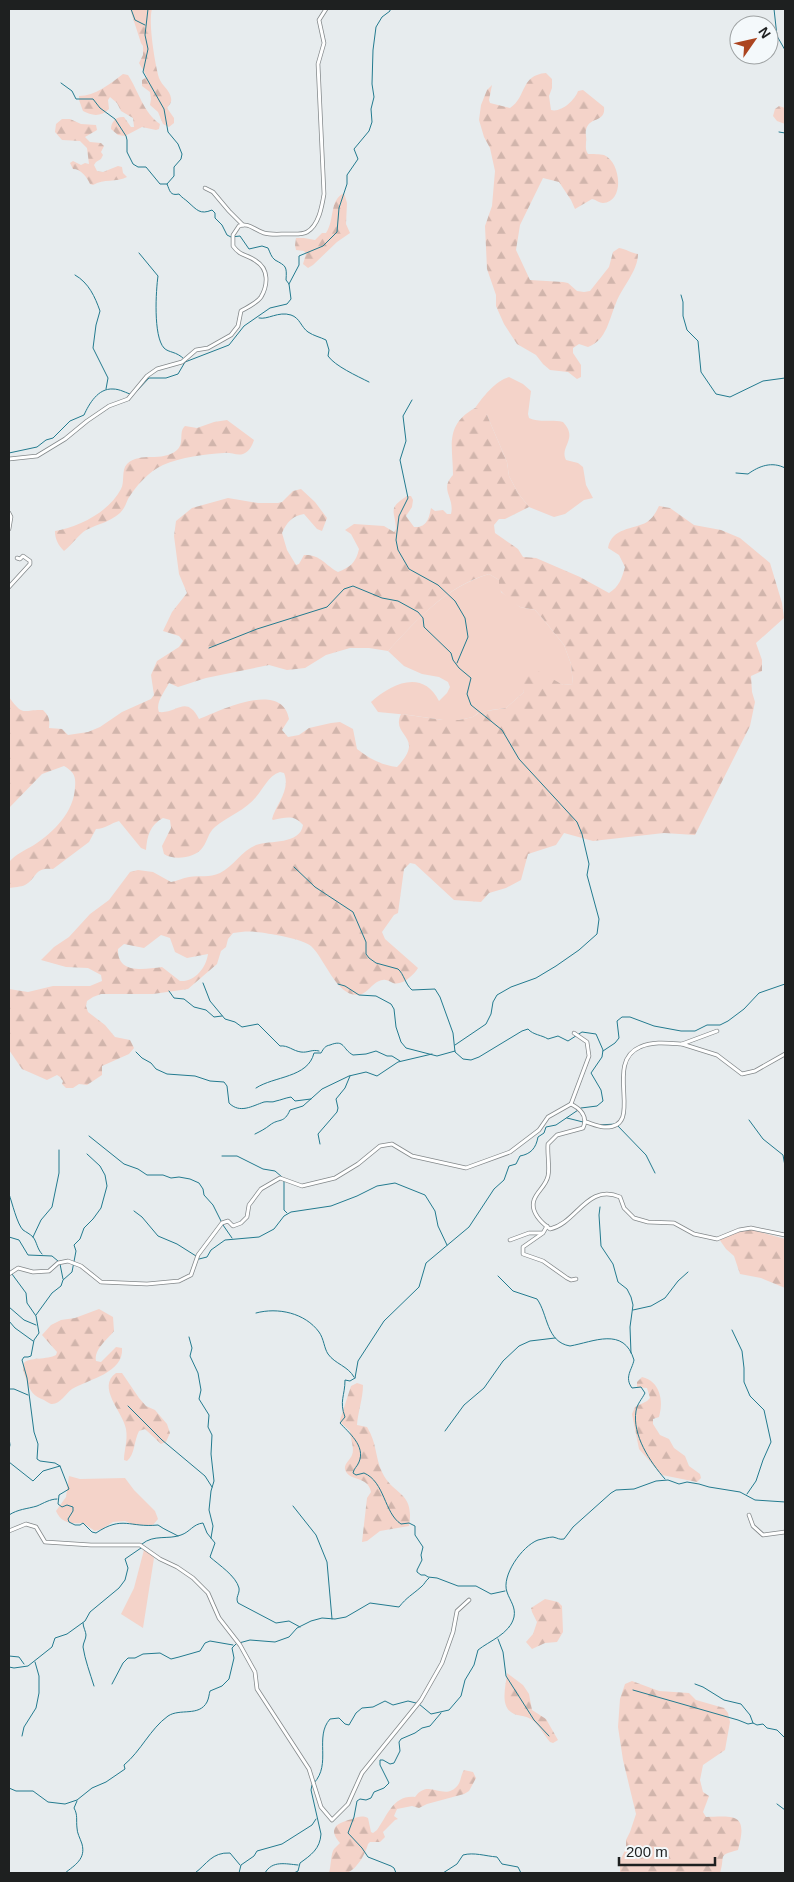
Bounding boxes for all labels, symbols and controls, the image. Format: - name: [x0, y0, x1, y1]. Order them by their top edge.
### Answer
- north arrow: [729, 15, 779, 65]
- text: N: [755, 24, 774, 41]
- scale bar: [619, 1834, 715, 1866]
- text: 200 m: [626, 1843, 668, 1860]

